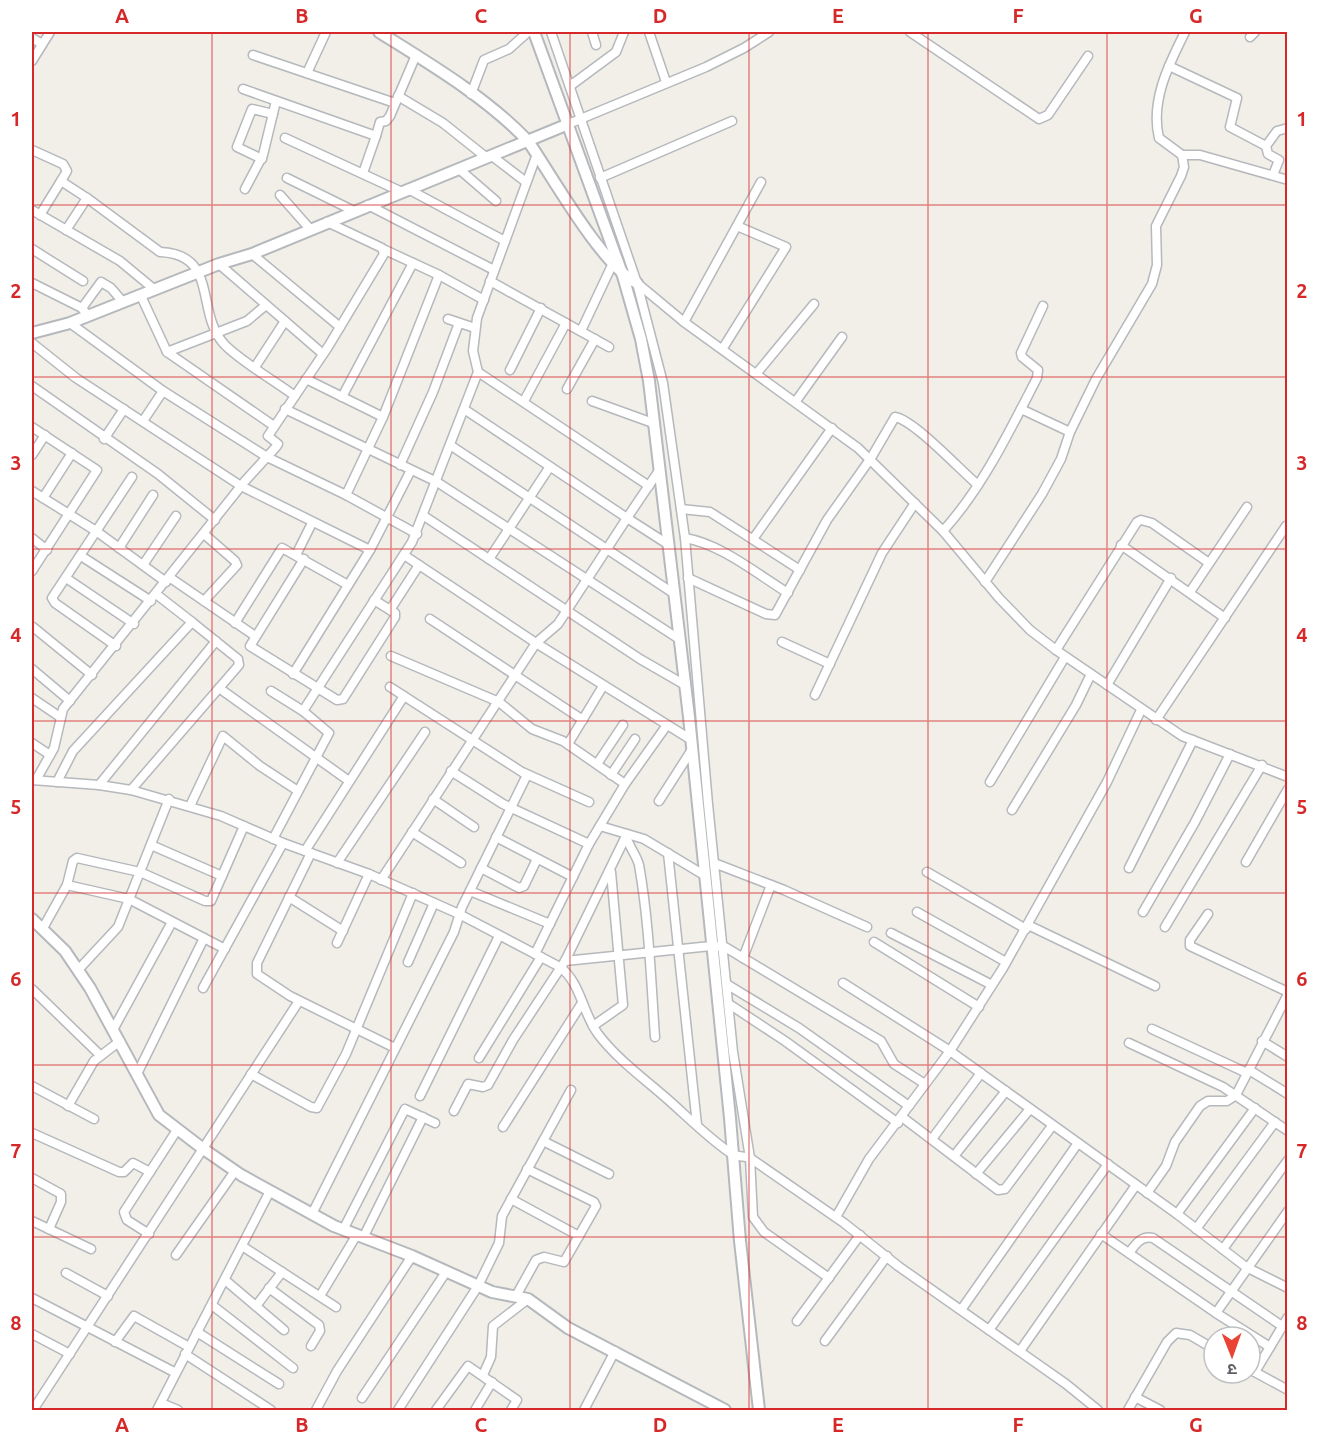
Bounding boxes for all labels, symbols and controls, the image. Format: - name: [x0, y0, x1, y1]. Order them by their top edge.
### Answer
- text: A: [115, 4, 129, 27]
- text: B: [295, 4, 309, 27]
- text: C: [475, 4, 488, 27]
- text: D: [653, 4, 667, 27]
- text: E: [832, 4, 844, 27]
- text: F: [1012, 4, 1024, 27]
- text: G: [1189, 4, 1203, 27]
- text: 1: [10, 107, 22, 130]
- text: 1: [1296, 107, 1308, 130]
- text: 2: [10, 279, 22, 302]
- text: 2: [1296, 279, 1308, 302]
- text: 3: [10, 451, 22, 474]
- text: 3: [1296, 451, 1308, 474]
- text: 4: [10, 623, 22, 646]
- text: 4: [1296, 623, 1308, 646]
- text: 5: [10, 795, 22, 818]
- text: 5: [1296, 795, 1308, 818]
- text: 6: [10, 967, 22, 990]
- text: 6: [1296, 967, 1308, 990]
- text: 7: [10, 1139, 22, 1162]
- text: 7: [1296, 1139, 1308, 1162]
- text: 8: [10, 1311, 22, 1334]
- text: 8: [1296, 1311, 1308, 1334]
- north arrow: [1202, 1325, 1262, 1385]
- text: उ: [1227, 1361, 1237, 1379]
- text: A: [115, 1413, 129, 1436]
- text: B: [295, 1413, 309, 1436]
- text: C: [475, 1413, 488, 1436]
- text: D: [653, 1413, 667, 1436]
- text: E: [832, 1413, 844, 1436]
- text: F: [1012, 1413, 1024, 1436]
- text: G: [1189, 1413, 1203, 1436]

